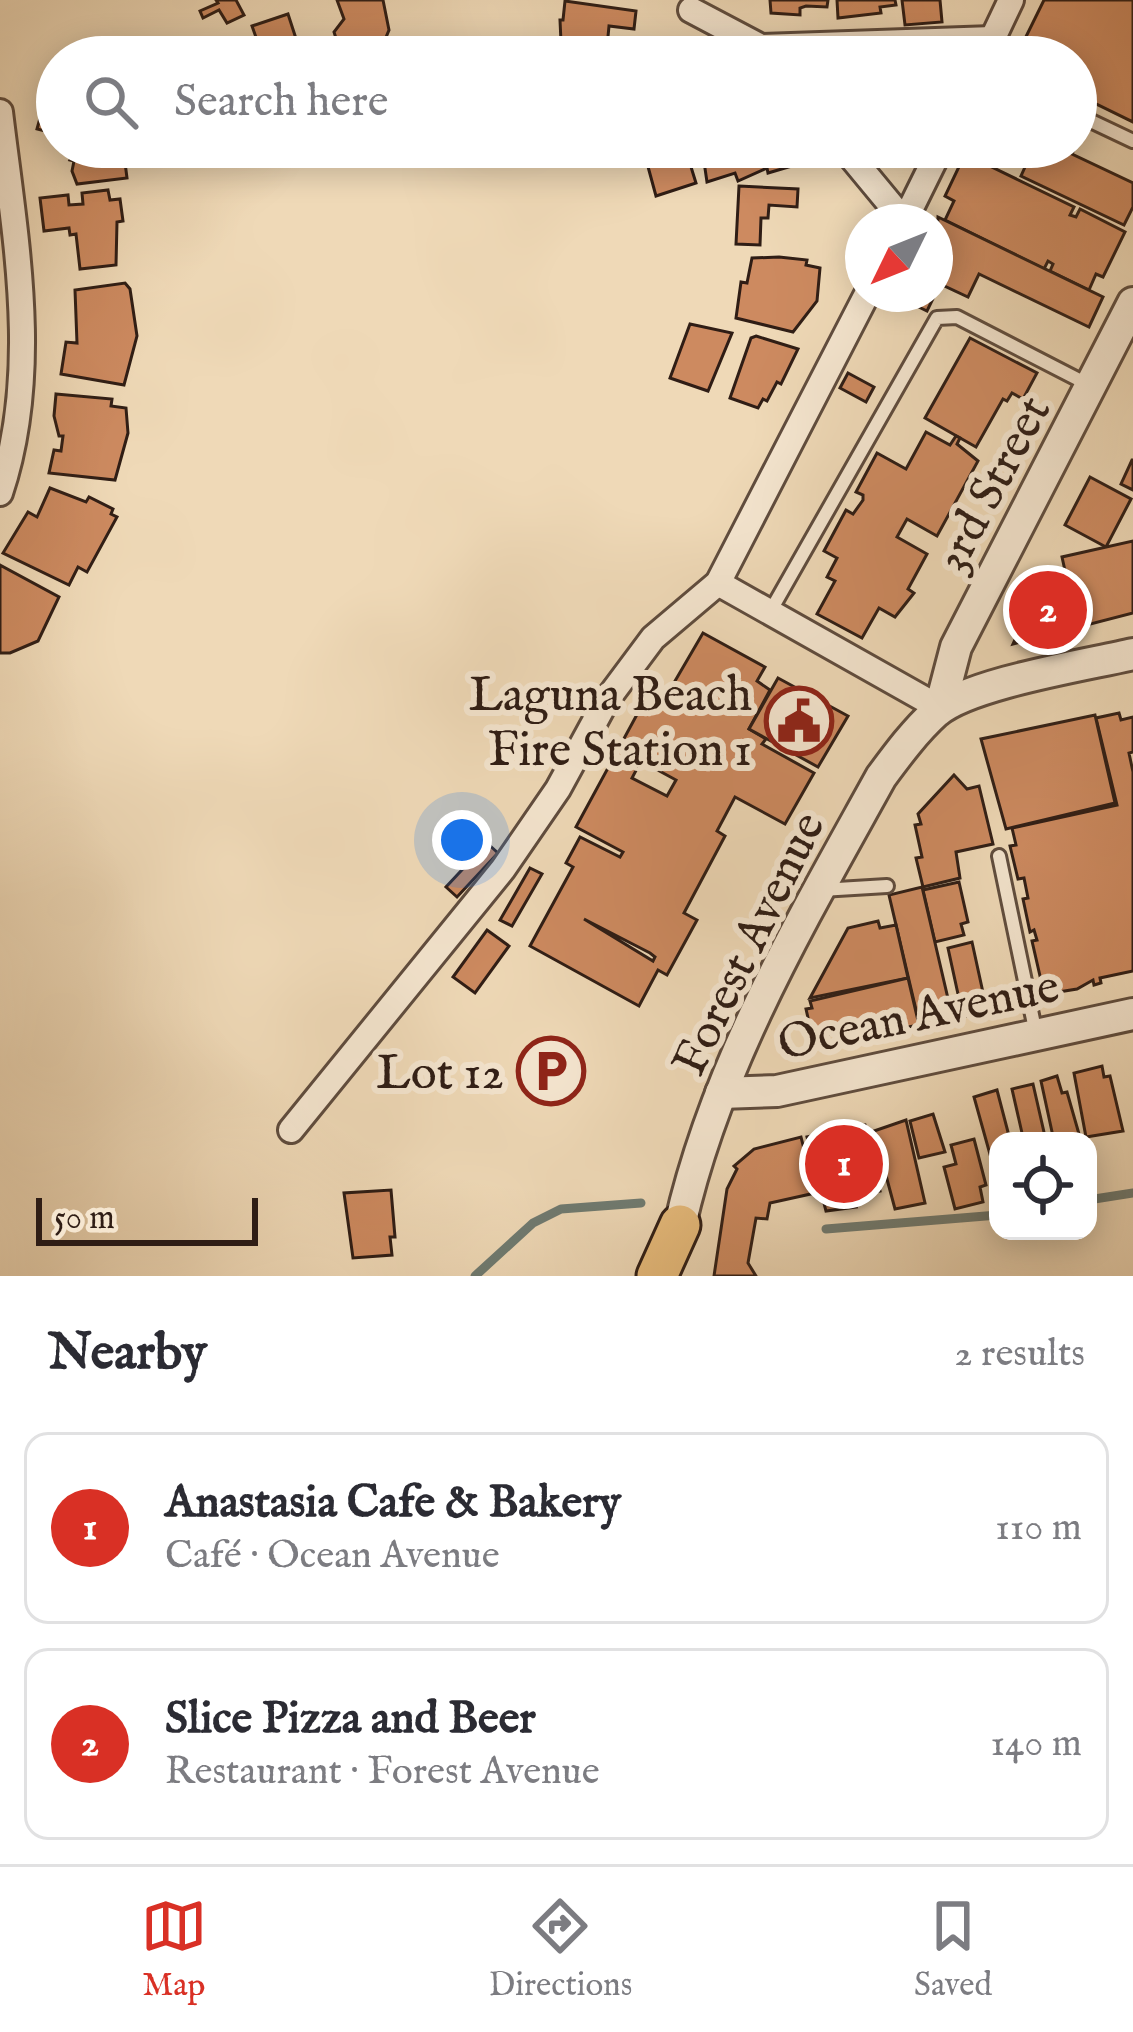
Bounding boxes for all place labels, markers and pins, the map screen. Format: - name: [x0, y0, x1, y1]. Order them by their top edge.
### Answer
- pin: 2: [1009, 565, 1087, 655]
- place label: Laguna Beach Fire Station 1: [469, 667, 752, 782]
- public building icon: Laguna Beach Fire Station 1: [764, 686, 834, 756]
- parking icon: Lot 12: [516, 1036, 586, 1106]
- place label: Lot 12: [376, 1045, 504, 1105]
- pin: 1: [805, 1119, 883, 1209]

